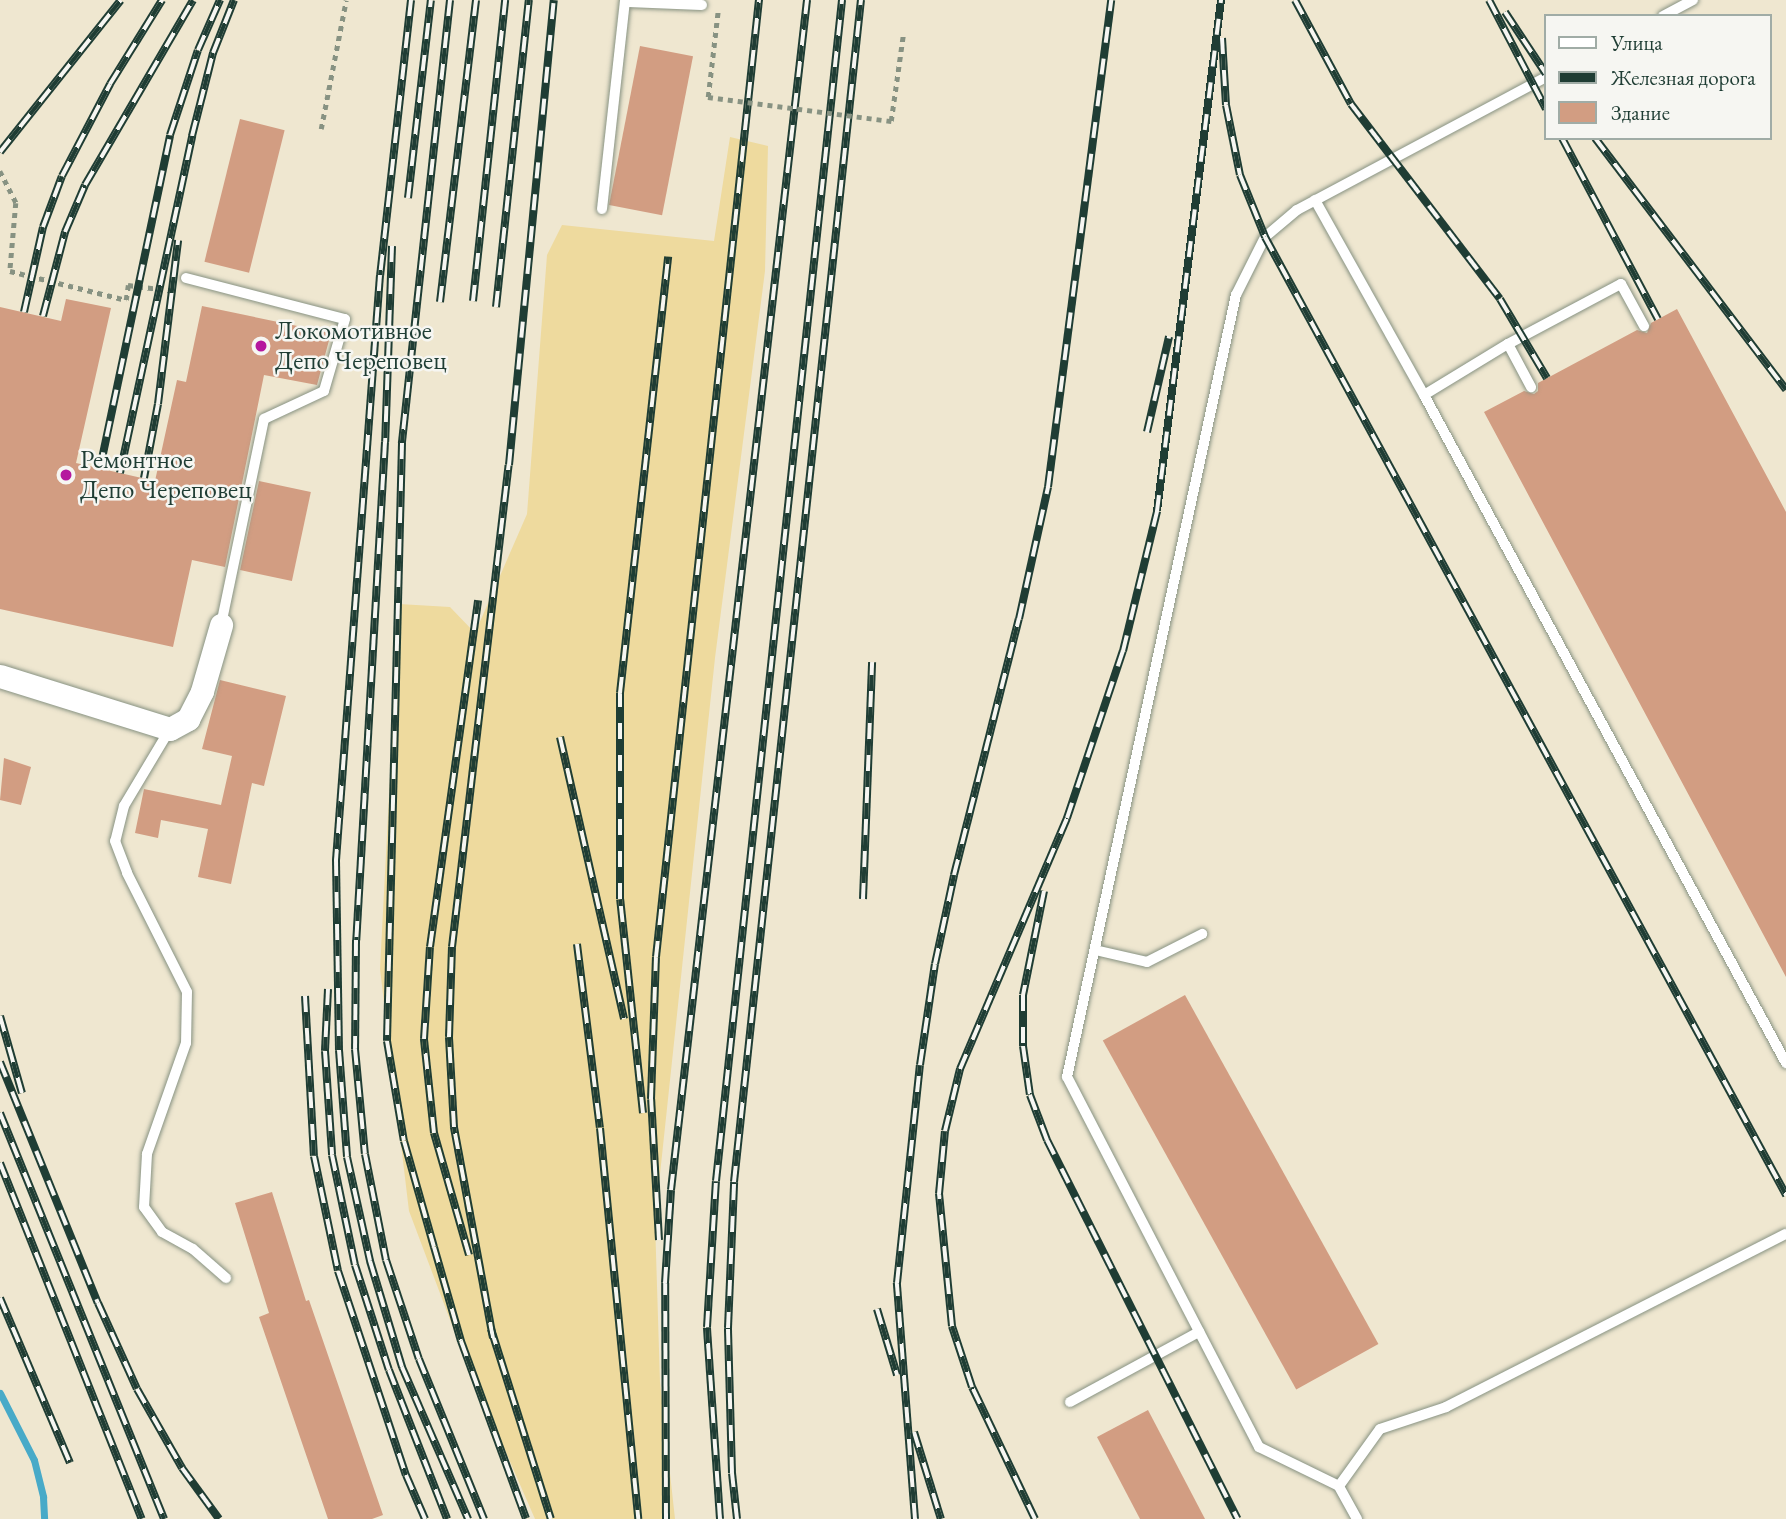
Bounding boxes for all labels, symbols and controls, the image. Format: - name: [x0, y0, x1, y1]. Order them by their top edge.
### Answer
- legend: [1544, 14, 1772, 140]
- text: Улица: [1611, 29, 1663, 56]
- text: Железная дорога: [1611, 64, 1756, 91]
- text: Здание: [1611, 99, 1670, 126]
- place label: Локомотивное Депо Череповец: [275, 315, 446, 376]
- marker: Локомотивное Депо Череповец: [253, 338, 269, 354]
- place label: Ремонтное Депо Череповец: [80, 444, 251, 505]
- marker: Ремонтное Депо Череповец: [58, 467, 74, 483]

